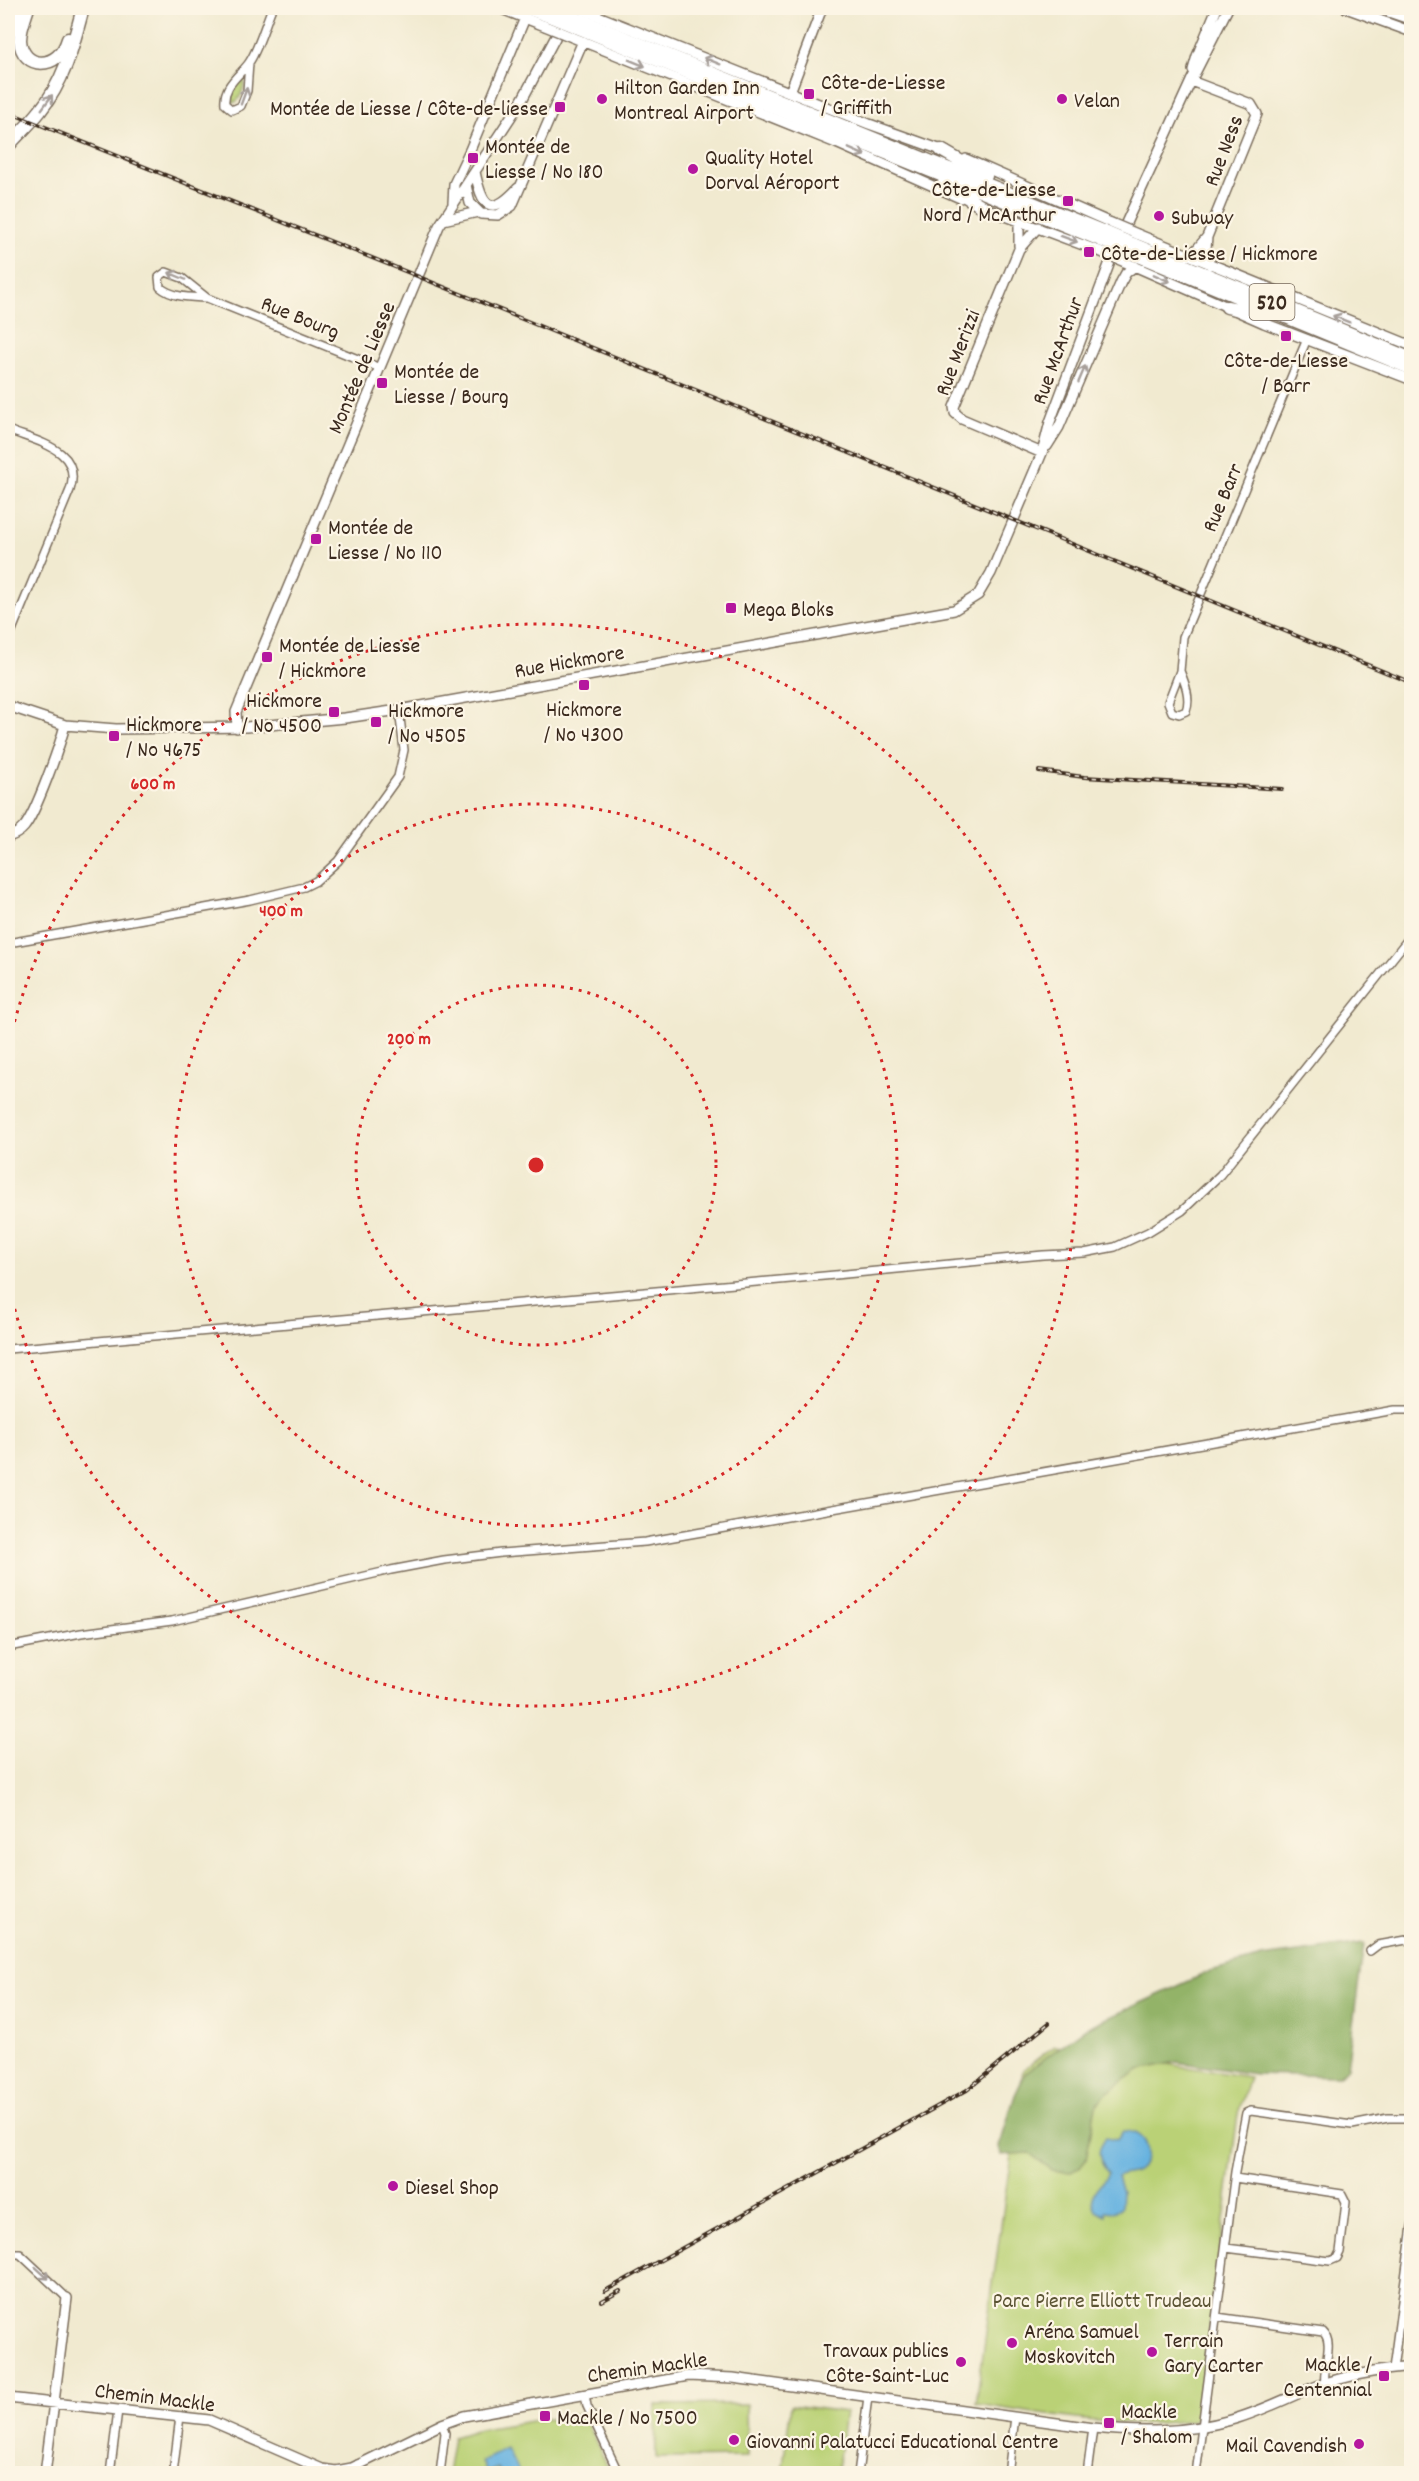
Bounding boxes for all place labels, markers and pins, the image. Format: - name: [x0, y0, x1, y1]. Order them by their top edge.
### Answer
- place label: Côte-de-Liesse / Griffith: [821, 69, 945, 125]
- place label: Hilton Garden Inn Montreal Airport: [614, 74, 760, 130]
- marker: Côte-de-Liesse / Griffith: [802, 87, 816, 101]
- place label: Velan: [1074, 87, 1120, 118]
- marker: Hilton Garden Inn Montreal Airport: [595, 92, 609, 106]
- marker: Velan: [1055, 92, 1069, 106]
- place label: Montée de Liesse / Côte-de-liesse: [270, 95, 548, 126]
- marker: Montée de Liesse / Côte-de-liesse: [553, 100, 567, 114]
- place label: Montée de Liesse / No 180: [485, 133, 604, 189]
- place label: Quality Hotel Dorval Aéroport: [705, 144, 840, 200]
- marker: Montée de Liesse / No 180: [466, 151, 480, 165]
- marker: Quality Hotel Dorval Aéroport: [686, 162, 700, 176]
- place label: Côte-de-Liesse Nord / McArthur: [923, 176, 1057, 232]
- marker: Côte-de-Liesse Nord / McArthur: [1061, 194, 1075, 208]
- place label: Subway: [1171, 204, 1234, 235]
- marker: Subway: [1152, 209, 1166, 223]
- place label: Côte-de-Liesse / Hickmore: [1101, 240, 1318, 271]
- marker: Côte-de-Liesse / Hickmore: [1082, 245, 1096, 259]
- marker: Côte-de-Liesse / Barr: [1279, 329, 1293, 343]
- place label: Côte-de-Liesse / Barr: [1224, 347, 1348, 403]
- place label: Montée de Liesse / Bourg: [394, 358, 509, 414]
- marker: Montée de Liesse / Bourg: [375, 376, 389, 390]
- place label: Montée de Liesse / No 110: [328, 514, 443, 570]
- marker: Montée de Liesse / No 110: [309, 532, 323, 546]
- place label: Mega Bloks: [743, 596, 834, 627]
- marker: Mega Bloks: [724, 601, 738, 615]
- place label: Montée de Liesse / Hickmore: [279, 632, 420, 688]
- marker: Montée de Liesse / Hickmore: [260, 650, 274, 664]
- marker: Hickmore / No 4300: [577, 678, 591, 692]
- place label: Hickmore / No 4500: [242, 687, 322, 743]
- place label: Hickmore / No 4300: [544, 696, 624, 752]
- place label: Hickmore / No 4505: [388, 697, 467, 753]
- marker: Hickmore / No 4500: [327, 705, 341, 719]
- place label: Hickmore / No 4675: [126, 711, 202, 767]
- marker: Hickmore / No 4505: [369, 715, 383, 729]
- marker: Hickmore / No 4675: [107, 729, 121, 743]
- centre of rings: [526, 1155, 546, 1175]
- place label: Diesel Shop: [405, 2174, 499, 2205]
- marker: Diesel Shop: [386, 2179, 400, 2193]
- place label: Aréna Samuel Moskovitch: [1024, 2318, 1139, 2374]
- place label: Terrain Gary Carter: [1164, 2327, 1264, 2383]
- marker: Aréna Samuel Moskovitch: [1005, 2336, 1019, 2350]
- place label: Travaux publics Côte-Saint-Luc: [823, 2337, 949, 2393]
- marker: Terrain Gary Carter: [1145, 2345, 1159, 2359]
- place label: Mackle / Centennial: [1284, 2351, 1372, 2407]
- marker: Travaux publics Côte-Saint-Luc: [954, 2355, 968, 2369]
- marker: Mackle / Centennial: [1377, 2369, 1391, 2383]
- place label: Mackle / Shalom: [1121, 2398, 1193, 2454]
- place label: Mackle / No 7500: [557, 2404, 698, 2435]
- marker: Mackle / No 7500: [538, 2409, 552, 2423]
- marker: Mackle / Shalom: [1102, 2416, 1116, 2430]
- place label: Giovanni Palatucci Educational Centre: [746, 2428, 1058, 2459]
- place label: Mail Cavendish: [1226, 2432, 1347, 2463]
- marker: Giovanni Palatucci Educational Centre: [727, 2433, 741, 2447]
- marker: Mail Cavendish: [1352, 2437, 1366, 2451]

